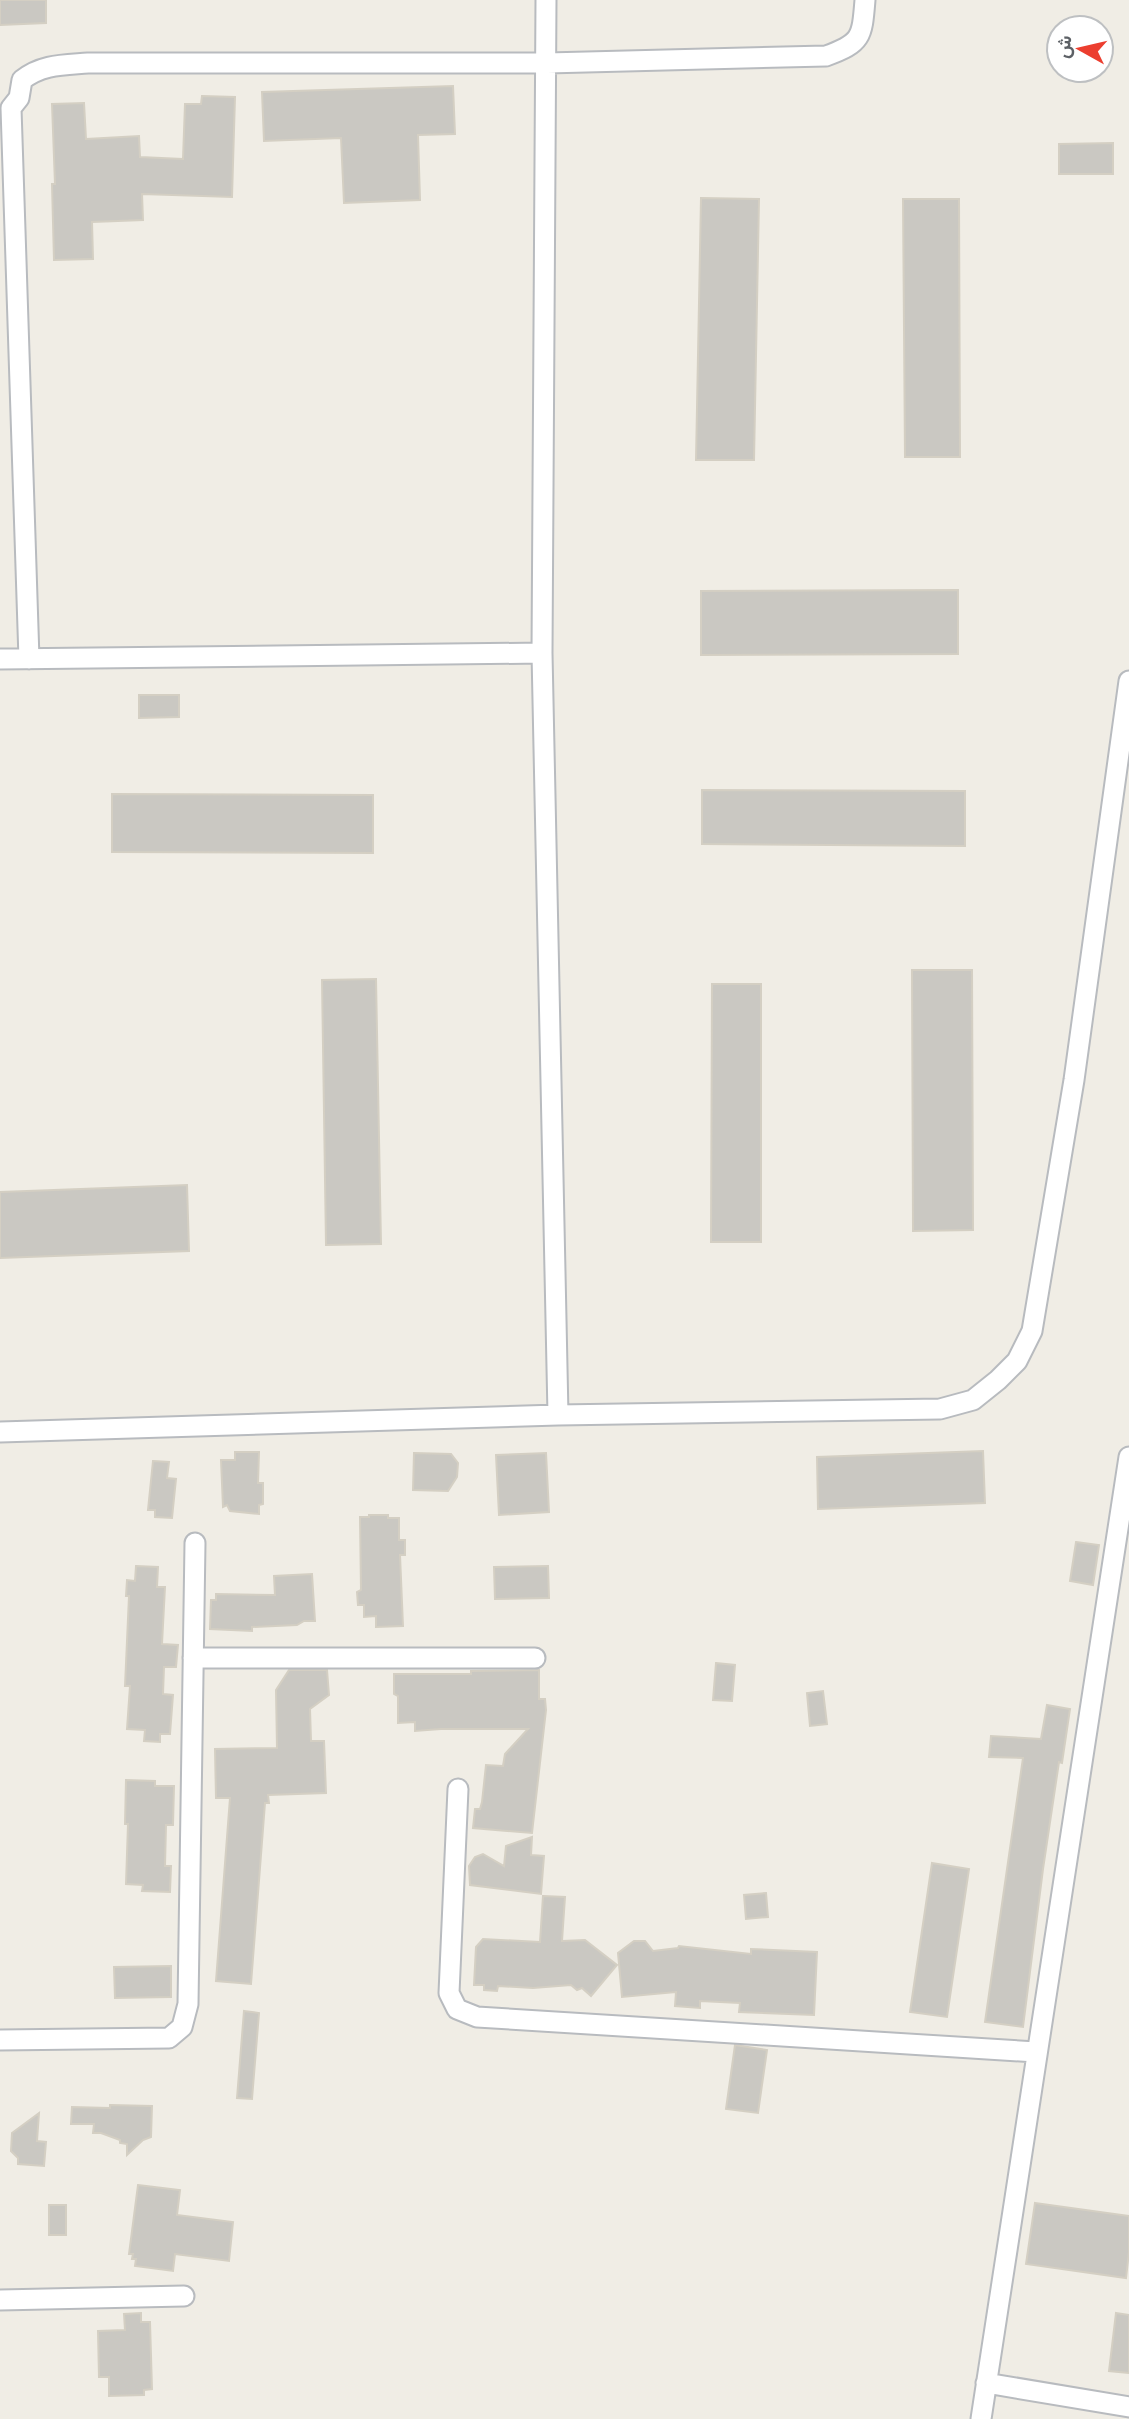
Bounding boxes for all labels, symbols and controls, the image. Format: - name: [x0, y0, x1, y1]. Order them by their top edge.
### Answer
- north arrow: [1045, 14, 1115, 84]
- text: ش: [1051, 34, 1077, 60]

